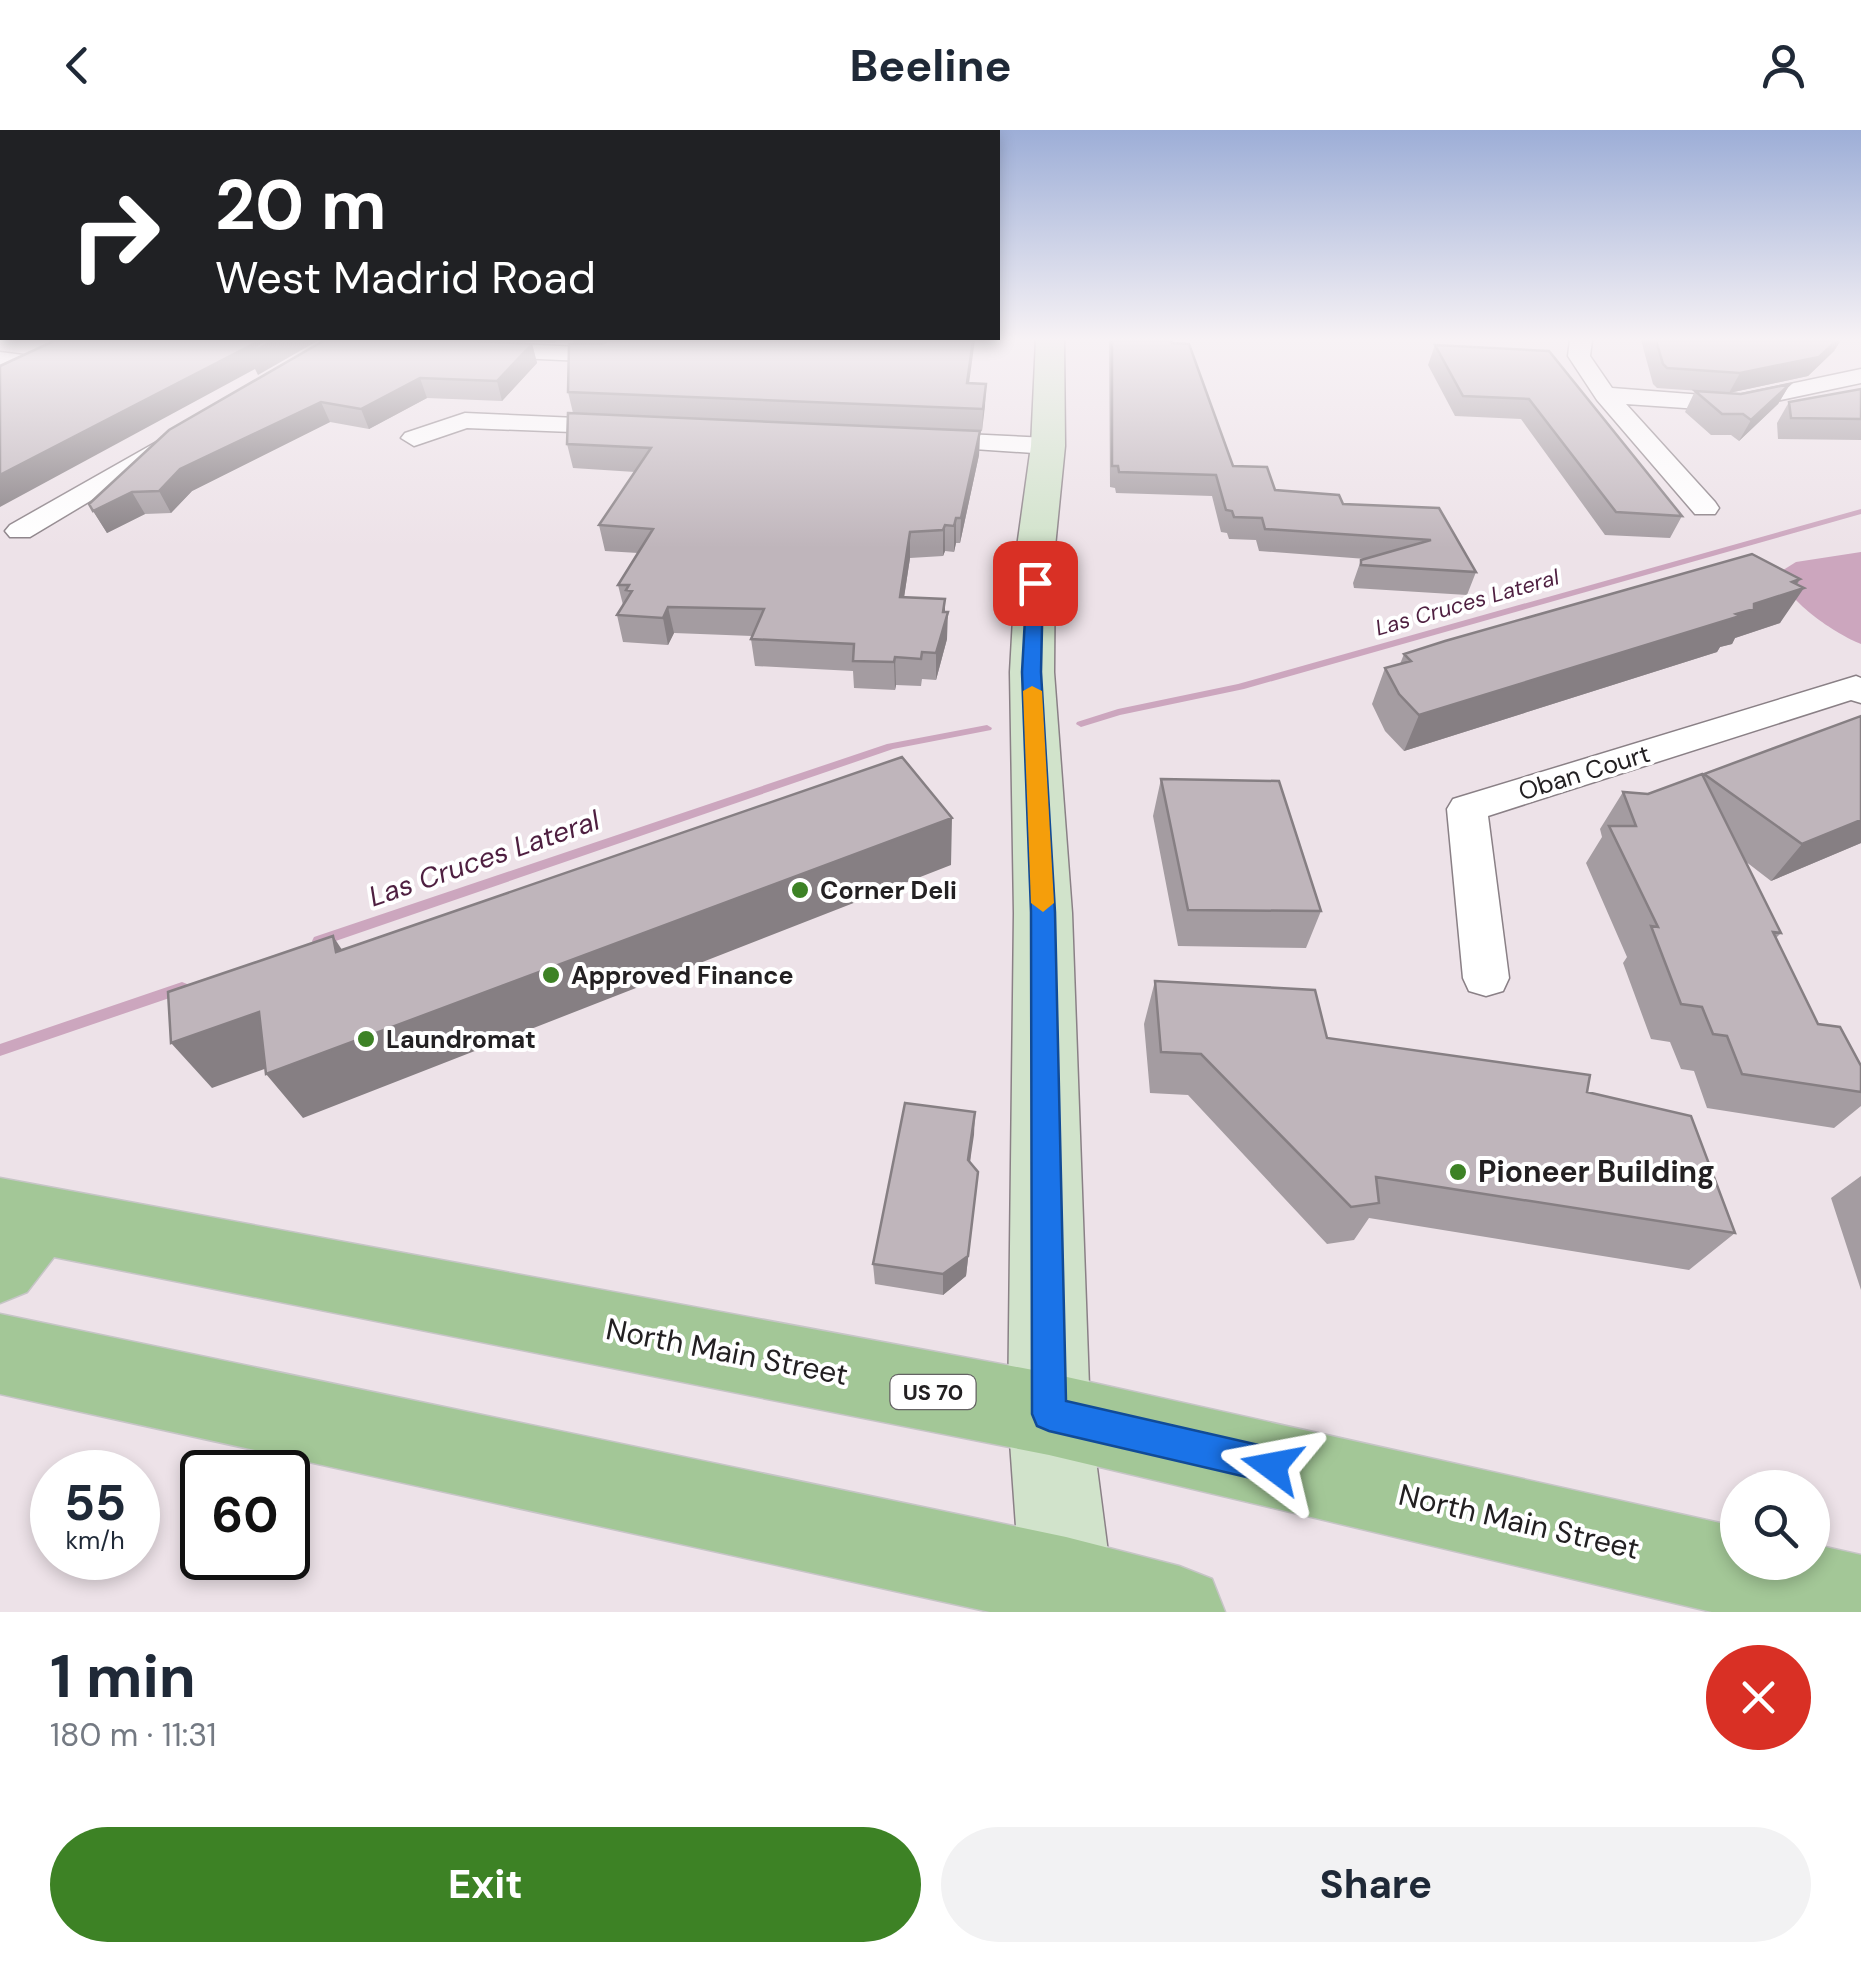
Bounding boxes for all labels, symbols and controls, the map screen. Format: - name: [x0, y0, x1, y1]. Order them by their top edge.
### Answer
- text: Beeline: [849, 36, 1012, 95]
- icon: back: [50, 38, 105, 93]
- icon: person: [1756, 38, 1811, 93]
- text: 20 m: [215, 160, 387, 251]
- icon: right: [50, 170, 180, 300]
- text: West Madrid Road: [215, 248, 596, 307]
- pin: [993, 541, 1078, 626]
- icon: arrive: [1008, 556, 1063, 611]
- water label: Las Cruces Lateral: [1372, 562, 1563, 643]
- street label: Oban Court: [1514, 737, 1654, 808]
- water label: Las Cruces Lateral: [364, 801, 605, 915]
- place label: Corner Deli: [820, 874, 957, 907]
- marker: Corner Deli: [789, 879, 811, 901]
- place label: Approved Finance: [571, 959, 794, 992]
- marker: Approved Finance: [540, 964, 562, 986]
- place label: Laundromat: [386, 1023, 536, 1056]
- marker: Laundromat: [355, 1028, 377, 1050]
- place label: Pioneer Building: [1478, 1152, 1715, 1191]
- marker: Pioneer Building: [1447, 1161, 1469, 1183]
- street label: North Main Street: [603, 1309, 851, 1394]
- road number: US 70: [890, 1375, 976, 1409]
- position arrow: [1220, 1414, 1324, 1518]
- speed limit sign: 60: [180, 1450, 310, 1580]
- text: 55: [64, 1470, 126, 1536]
- map controls: [1720, 1470, 1830, 1580]
- button: search: [1720, 1470, 1830, 1580]
- street label: North Main Street: [1395, 1475, 1643, 1568]
- text: km/h: [65, 1524, 125, 1557]
- text: 1 min: [50, 1637, 196, 1716]
- button: close: [1706, 1645, 1811, 1750]
- text: 180 m · 11:31: [50, 1714, 217, 1756]
- button: Exit: [50, 1827, 921, 1942]
- button: Share: [941, 1827, 1811, 1942]

